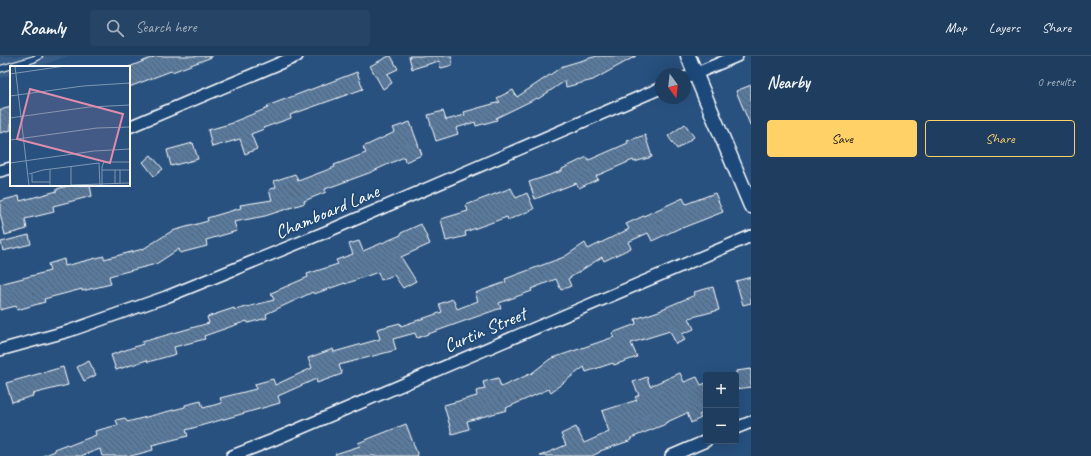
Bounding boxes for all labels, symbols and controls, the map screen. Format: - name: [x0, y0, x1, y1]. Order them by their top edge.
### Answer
- search box: [90, 10, 370, 46]
- text: Roamly: [20, 16, 66, 40]
- icon: search: [104, 17, 126, 39]
- text: Search here: [136, 18, 197, 37]
- text: Map: [945, 19, 967, 36]
- text: Layers: [989, 19, 1020, 36]
- text: Share: [1042, 19, 1071, 36]
- inset map: [10, 66, 130, 186]
- north arrow: [655, 68, 691, 104]
- text: Nearby: [767, 72, 810, 93]
- text: 0 results: [1037, 74, 1075, 90]
- button: Save: [767, 120, 917, 157]
- button: Share: [925, 120, 1075, 157]
- street label: Chamboard Lane: [271, 179, 384, 245]
- street label: Curtin Street: [440, 301, 532, 358]
- map controls: [703, 372, 739, 444]
- button: +: [703, 372, 739, 408]
- button: −: [703, 408, 739, 444]

